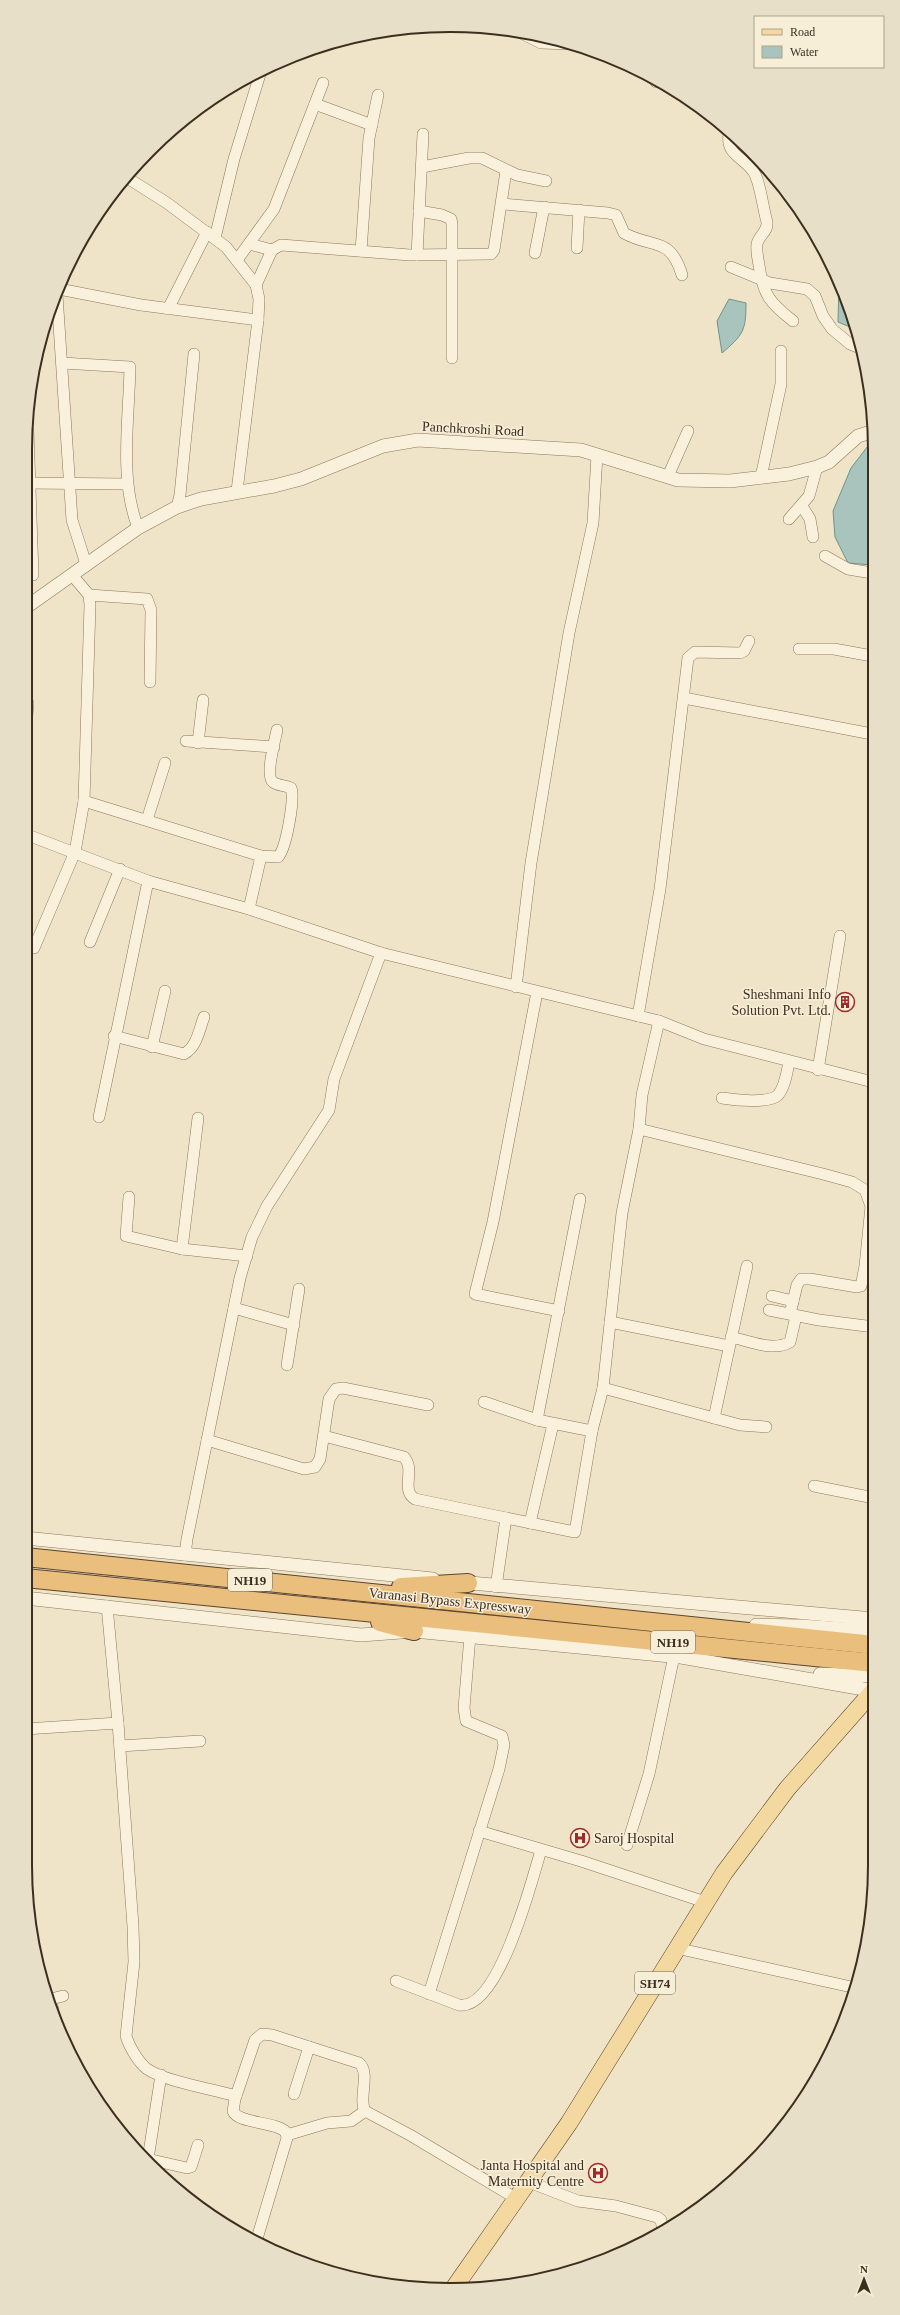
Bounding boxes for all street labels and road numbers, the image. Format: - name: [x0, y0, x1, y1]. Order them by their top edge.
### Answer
- street label: Panchkroshi Road: [422, 419, 524, 439]
- road number: NH19: [228, 1569, 272, 1591]
- street label: Varanasi Bypass Expressway: [368, 1585, 532, 1617]
- road number: NH19: [651, 1631, 695, 1653]
- road number: SH74: [635, 1972, 675, 1994]

